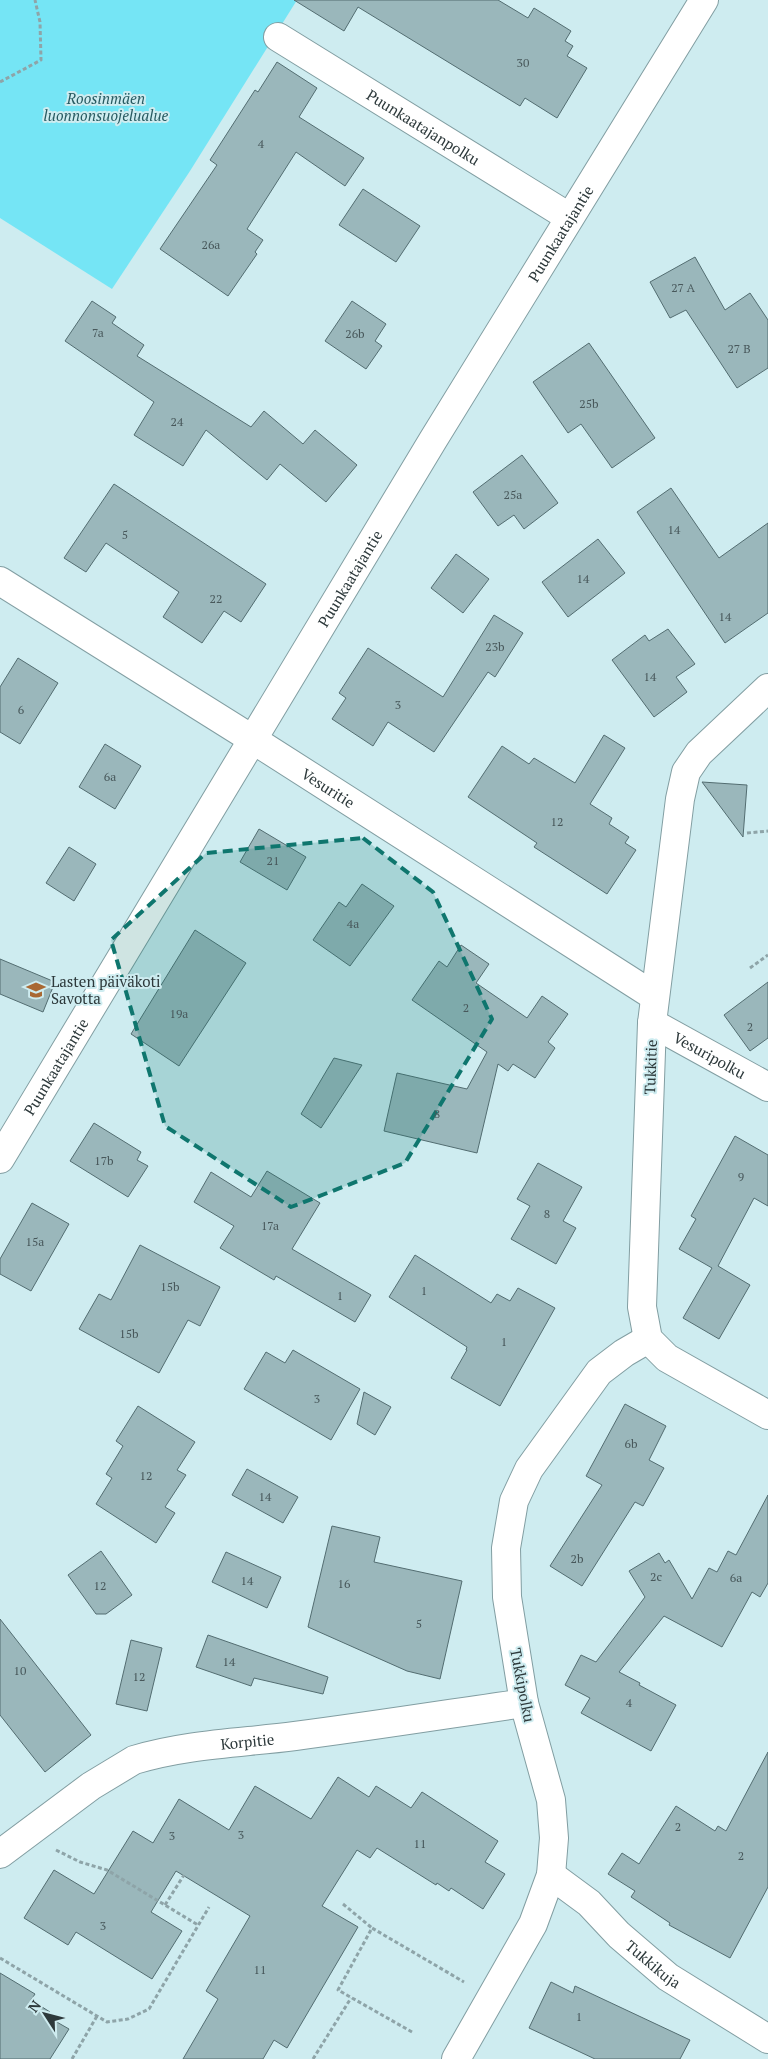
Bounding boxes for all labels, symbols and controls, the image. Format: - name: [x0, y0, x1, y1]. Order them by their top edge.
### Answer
- house number: 30: [517, 55, 529, 70]
- street label: Puunkaatajanpolku: [363, 84, 484, 170]
- park label: Roosinmäen luonnonsuojelualue: [44, 88, 169, 125]
- house number: 4: [258, 136, 265, 151]
- street label: Puunkaatajantie: [523, 181, 598, 285]
- house number: 26a: [202, 237, 220, 252]
- house number: 27 A: [671, 280, 696, 295]
- house number: 7a: [92, 325, 104, 340]
- house number: 26b: [345, 326, 365, 341]
- house number: 27 B: [727, 341, 751, 356]
- house number: 25b: [579, 396, 599, 411]
- house number: 24: [171, 414, 184, 429]
- house number: 25a: [504, 487, 522, 502]
- house number: 14: [668, 522, 681, 537]
- street label: Puunkaatajantie: [313, 526, 387, 630]
- house number: 5: [122, 527, 128, 542]
- house number: 14: [577, 571, 590, 586]
- house number: 22: [210, 591, 222, 606]
- house number: 14: [719, 609, 732, 624]
- house number: 23b: [485, 639, 505, 654]
- house number: 14: [644, 669, 657, 684]
- house number: 3: [395, 697, 401, 712]
- house number: 6: [18, 702, 25, 717]
- street label: Vesuritie: [298, 763, 359, 812]
- house number: 6a: [104, 769, 116, 784]
- house number: 12: [551, 814, 563, 829]
- house number: 21: [267, 853, 279, 868]
- house number: 4a: [347, 916, 359, 931]
- place label: Lasten päiväkoti Savotta: [51, 971, 161, 1008]
- school or university icon: Lasten päiväkoti Savotta: [25, 979, 47, 1001]
- house number: 2: [463, 1000, 469, 1015]
- house number: 19a: [170, 1006, 188, 1021]
- street label: Puunkaatajantie: [19, 1014, 93, 1119]
- house number: 2: [747, 1019, 753, 1034]
- street label: Vesuripolku: [670, 1027, 750, 1083]
- street label: Tukkitie: [639, 1039, 661, 1095]
- house number: 8: [434, 1106, 440, 1121]
- house number: 17b: [94, 1153, 114, 1168]
- house number: 9: [738, 1169, 744, 1184]
- house number: 8: [544, 1206, 550, 1221]
- house number: 17a: [261, 1218, 279, 1233]
- house number: 15a: [26, 1234, 44, 1249]
- house number: 15b: [160, 1279, 180, 1294]
- house number: 1: [421, 1283, 427, 1298]
- house number: 1: [337, 1288, 343, 1303]
- house number: 15b: [119, 1326, 139, 1341]
- house number: 1: [501, 1334, 507, 1349]
- house number: 3: [314, 1391, 320, 1406]
- house number: 6b: [625, 1436, 638, 1451]
- house number: 12: [140, 1468, 152, 1483]
- house number: 14: [259, 1489, 272, 1504]
- house number: 2b: [571, 1551, 584, 1566]
- house number: 2c: [650, 1569, 662, 1584]
- house number: 6a: [730, 1570, 742, 1585]
- house number: 14: [241, 1573, 254, 1588]
- house number: 16: [338, 1576, 351, 1591]
- house number: 12: [94, 1578, 106, 1593]
- house number: 5: [416, 1616, 422, 1631]
- street label: Tukkipolku: [506, 1646, 540, 1724]
- house number: 14: [223, 1654, 236, 1669]
- house number: 10: [14, 1663, 26, 1678]
- house number: 12: [133, 1669, 145, 1684]
- house number: 4: [626, 1695, 633, 1710]
- street label: Korpitie: [220, 1729, 275, 1754]
- house number: 2: [675, 1819, 681, 1834]
- house number: 3: [238, 1827, 244, 1842]
- house number: 3: [169, 1828, 175, 1843]
- house number: 11: [414, 1836, 426, 1851]
- house number: 2: [738, 1848, 744, 1863]
- house number: 3: [100, 1918, 106, 1933]
- street label: Tukkikuja: [622, 1935, 685, 1993]
- house number: 11: [254, 1962, 266, 1977]
- north arrow: [20, 1989, 70, 2039]
- text: N: [23, 1996, 45, 2016]
- house number: 1: [576, 2009, 582, 2024]

